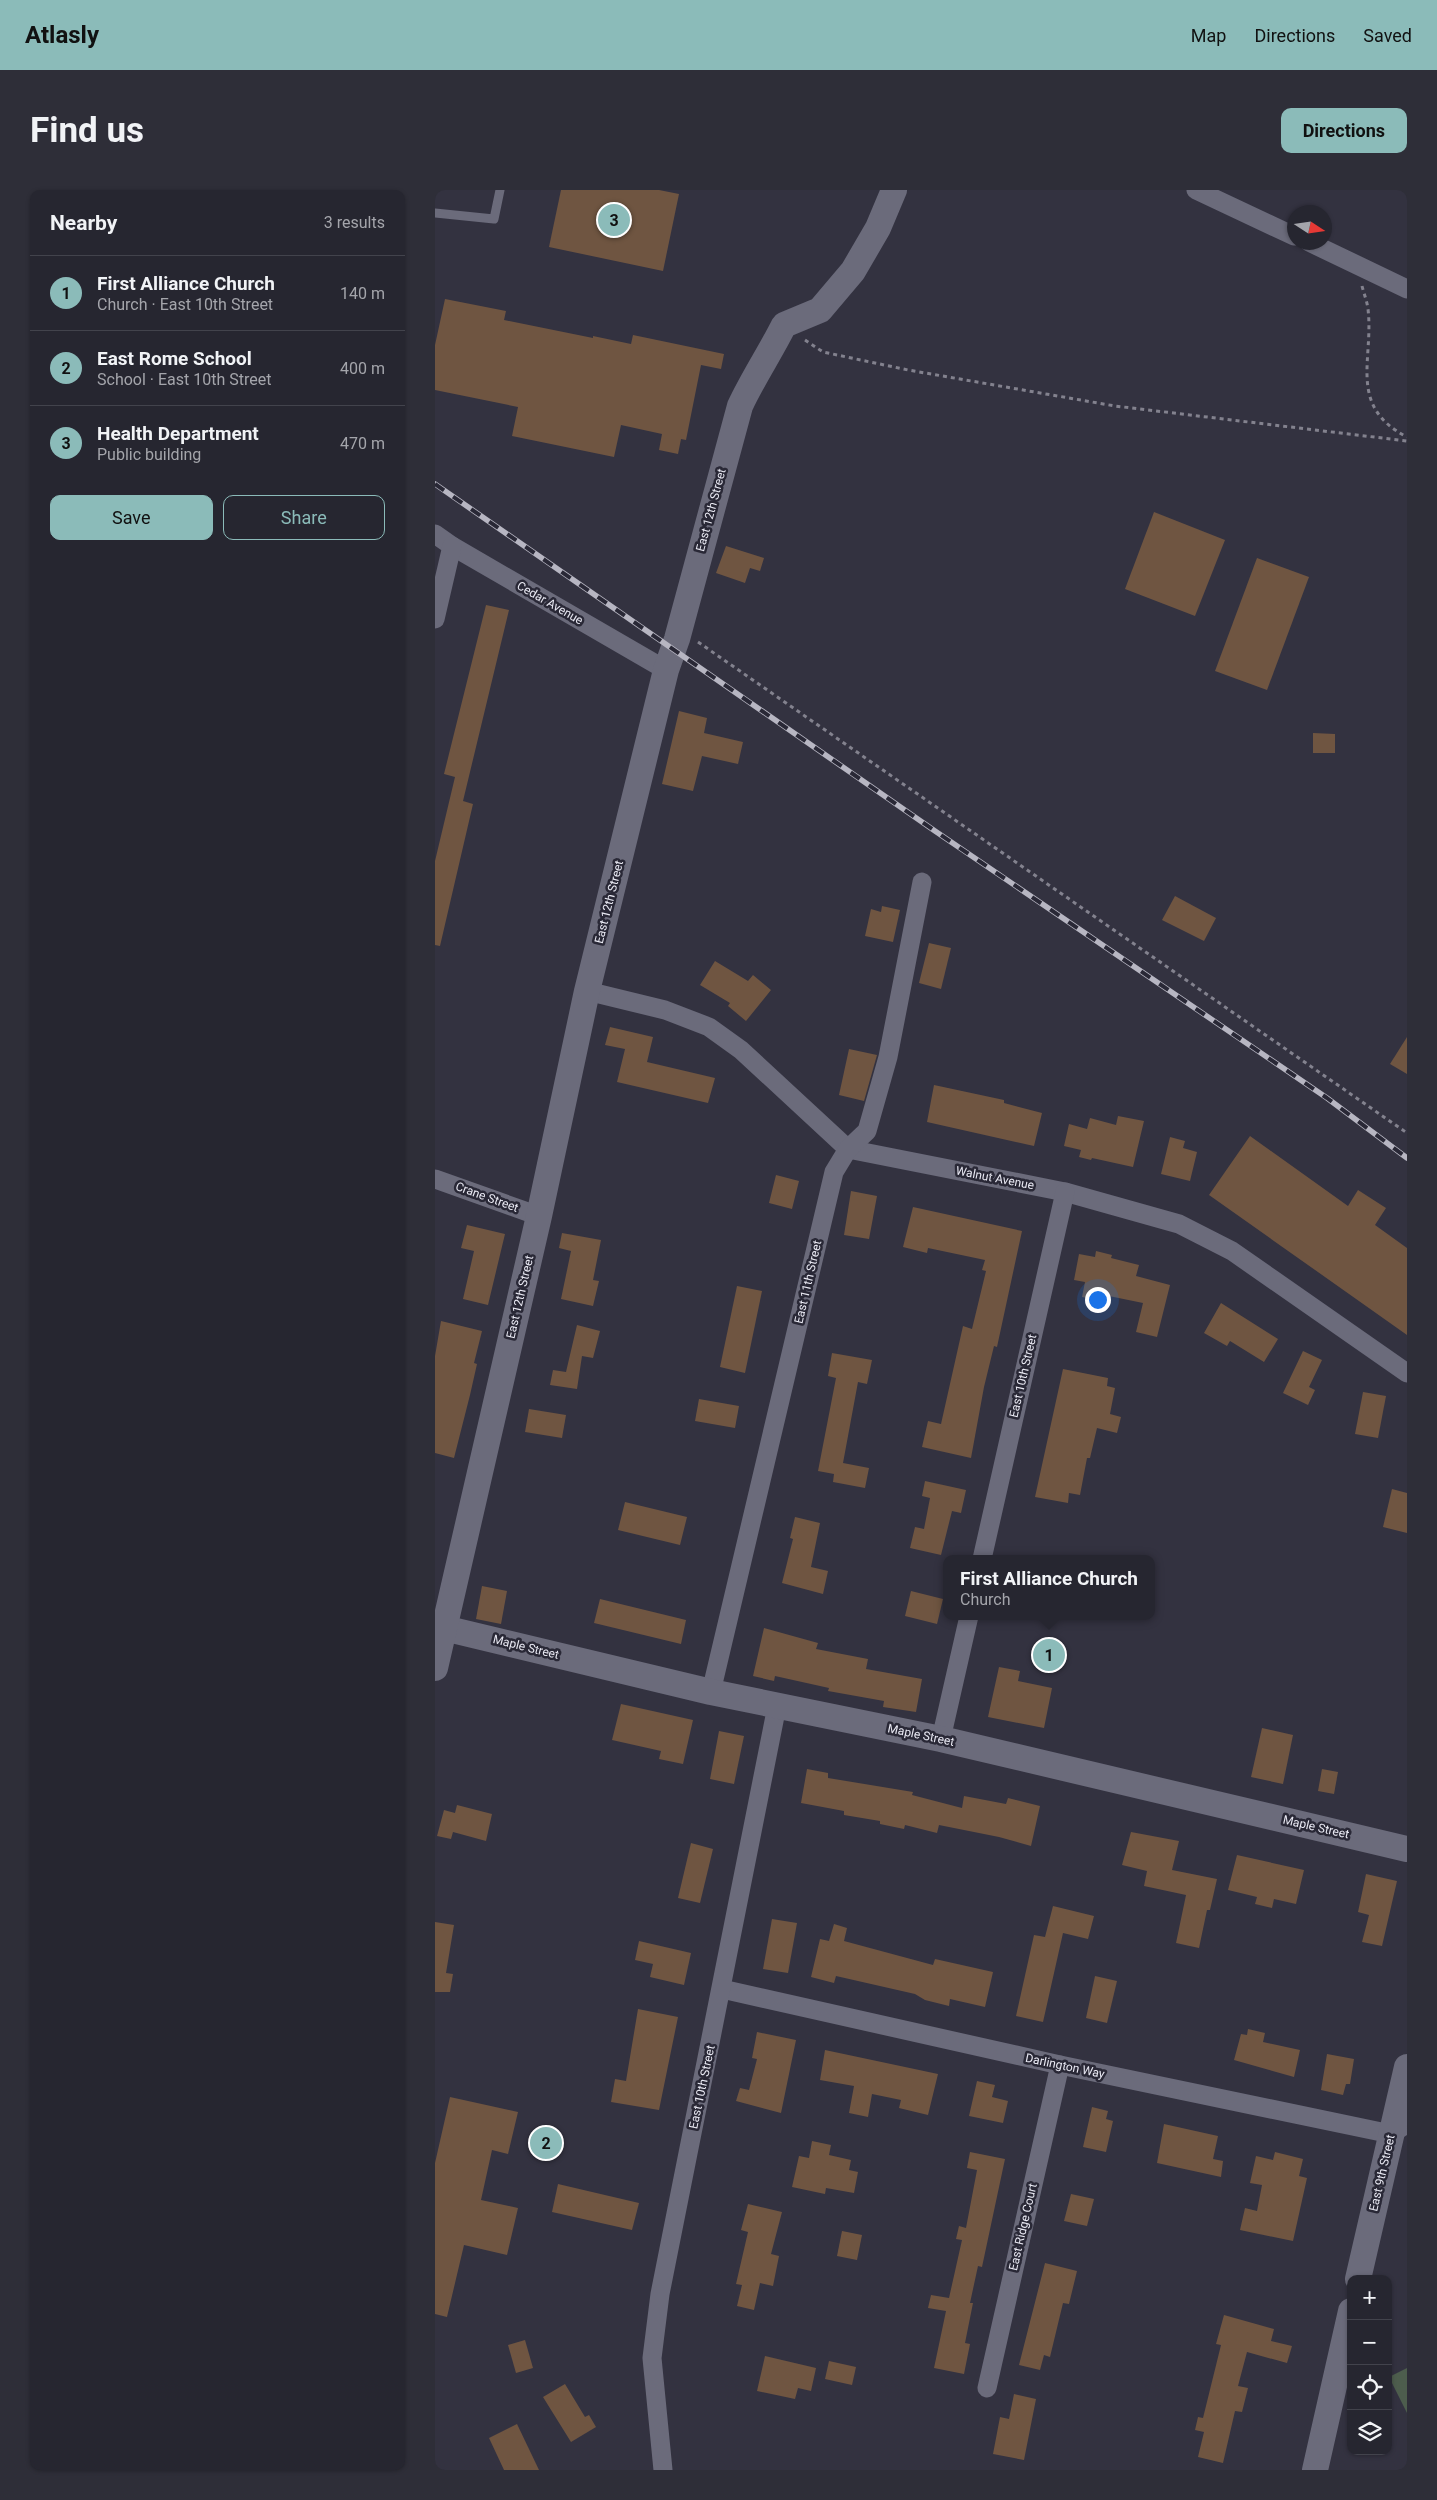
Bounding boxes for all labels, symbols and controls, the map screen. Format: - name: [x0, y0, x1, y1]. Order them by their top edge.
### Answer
- text: Atlasly: [25, 21, 99, 49]
- text: Map: [1191, 25, 1226, 46]
- text: Directions: [1254, 25, 1335, 46]
- text: Saved: [1363, 25, 1412, 46]
- button: Directions: [1281, 108, 1407, 153]
- text: Find us: [30, 110, 144, 151]
- pin: 3: [598, 201, 630, 239]
- north arrow: [1287, 205, 1332, 250]
- text: Nearby: [50, 211, 117, 235]
- text: 3 results: [324, 213, 385, 232]
- text: First Alliance Church: [97, 272, 275, 295]
- text: 1: [61, 284, 71, 303]
- text: 140 m: [340, 284, 385, 303]
- text: Church · East 10th Street: [97, 295, 273, 314]
- text: East Rome School: [97, 347, 252, 370]
- text: 2: [61, 359, 71, 378]
- text: 400 m: [340, 359, 385, 378]
- text: School · East 10th Street: [97, 370, 271, 389]
- text: Health Department: [97, 422, 259, 445]
- text: 3: [61, 434, 71, 453]
- text: 470 m: [340, 434, 385, 453]
- text: Public building: [97, 445, 201, 464]
- street label: East 12th Street: [693, 467, 729, 553]
- button: Save: [50, 495, 213, 540]
- button: Share: [223, 495, 385, 540]
- street label: Cedar Avenue: [515, 578, 585, 628]
- street label: East 12th Street: [592, 859, 626, 945]
- street label: Walnut Avenue: [955, 1164, 1035, 1192]
- street label: Crane Street: [454, 1179, 520, 1215]
- street label: East 11th Street: [792, 1239, 824, 1325]
- street label: East 12th Street: [504, 1254, 536, 1340]
- your location: [1085, 1287, 1111, 1313]
- street label: East 10th Street: [1007, 1333, 1039, 1419]
- popup: [943, 1555, 1155, 1620]
- text: First Alliance Church: [960, 1567, 1138, 1590]
- text: Church: [960, 1590, 1011, 1609]
- street label: Maple Street: [491, 1632, 561, 1662]
- pin: 1: [1033, 1636, 1065, 1674]
- street label: Maple Street: [886, 1721, 956, 1749]
- street label: Maple Street: [1281, 1813, 1351, 1841]
- street label: East 10th Street: [686, 2044, 718, 2130]
- street label: Darlington Way: [1024, 2051, 1106, 2081]
- pin: 2: [530, 2124, 562, 2162]
- street label: East 9th Street: [1366, 2133, 1398, 2213]
- street label: East Ridge Court: [1006, 2182, 1040, 2272]
- map controls: [1347, 2275, 1392, 2455]
- button: +: [1347, 2275, 1392, 2320]
- button: −: [1347, 2320, 1392, 2365]
- button: locate: [1347, 2365, 1392, 2410]
- button: layers: [1347, 2410, 1392, 2455]

